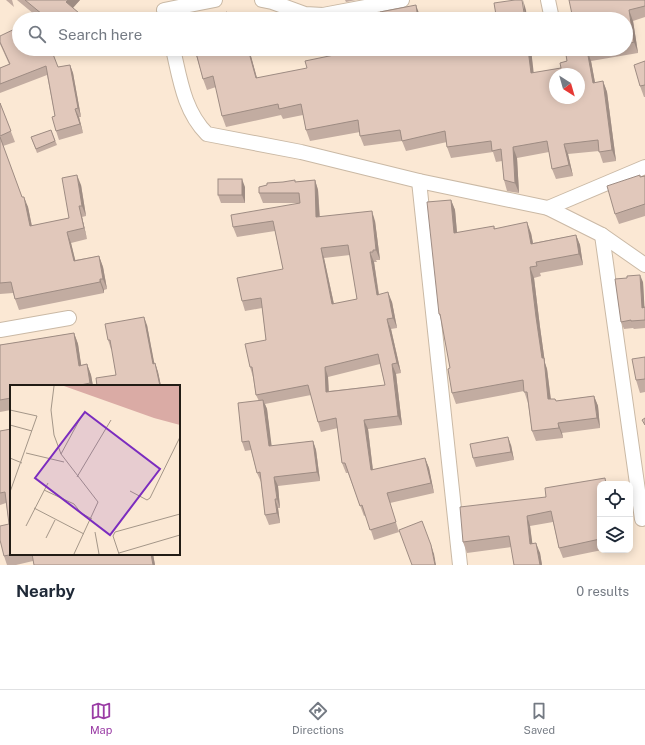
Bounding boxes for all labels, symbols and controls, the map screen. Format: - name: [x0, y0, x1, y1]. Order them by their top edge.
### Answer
- search box: [12, 12, 633, 56]
- icon: search: [26, 23, 48, 45]
- text: Search here: [58, 26, 142, 43]
- north arrow: [549, 68, 585, 104]
- inset map: [10, 385, 180, 555]
- map controls: [597, 481, 633, 553]
- button: locate: [597, 481, 633, 517]
- button: layers: [597, 517, 633, 553]
- text: Nearby: [16, 581, 75, 601]
- text: 0 results: [576, 584, 629, 599]
- tab: Map: [90, 700, 112, 736]
- tab: Directions: [292, 700, 344, 736]
- tab: Saved: [524, 700, 555, 736]

